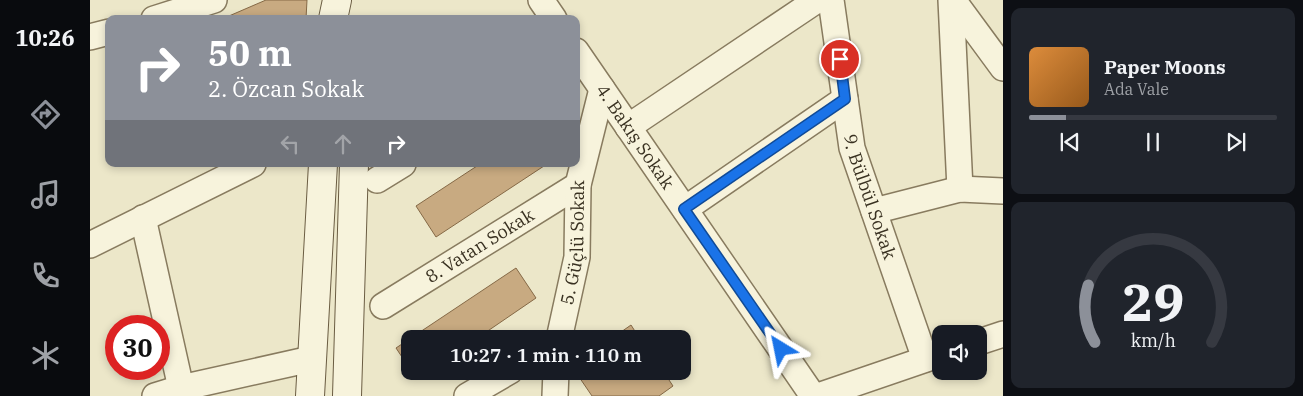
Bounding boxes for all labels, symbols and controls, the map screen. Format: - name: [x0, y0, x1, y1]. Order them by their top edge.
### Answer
- text: 10:26: [15, 23, 75, 52]
- text: 50 m: [208, 30, 292, 76]
- icon: right: [125, 35, 190, 100]
- pin: [819, 38, 861, 80]
- icon: arrive: [826, 45, 854, 73]
- text: Paper Moons: [1104, 55, 1226, 79]
- text: 2. Özcan Sokak: [208, 74, 364, 103]
- street label: 4. Bakış Sokak: [591, 79, 680, 194]
- text: Ada Vale: [1104, 79, 1169, 99]
- icon: directions: [28, 97, 63, 132]
- icon: previous: [1056, 128, 1084, 156]
- icon: pause: [1139, 128, 1167, 156]
- icon: next: [1222, 128, 1250, 156]
- icon: left: [276, 130, 304, 158]
- icon: ahead: [329, 130, 357, 158]
- icon: right: [382, 130, 410, 158]
- street label: 9. Bülbül Sokak: [839, 132, 902, 263]
- icon: music: [28, 177, 63, 212]
- street label: 5. Güçlü Sokak: [555, 179, 589, 307]
- street label: 8. Vatan Sokak: [421, 203, 539, 288]
- icon: phone: [28, 258, 63, 293]
- text: 29: [1122, 268, 1184, 335]
- speed limit sign: 30: [105, 315, 170, 380]
- position arrow: [754, 322, 806, 374]
- map controls: [932, 325, 987, 380]
- button: sound: [932, 325, 987, 380]
- text: km/h: [1130, 329, 1176, 352]
- icon: climate: [28, 338, 63, 373]
- text: 10:27 · 1 min · 110 m: [450, 343, 642, 367]

